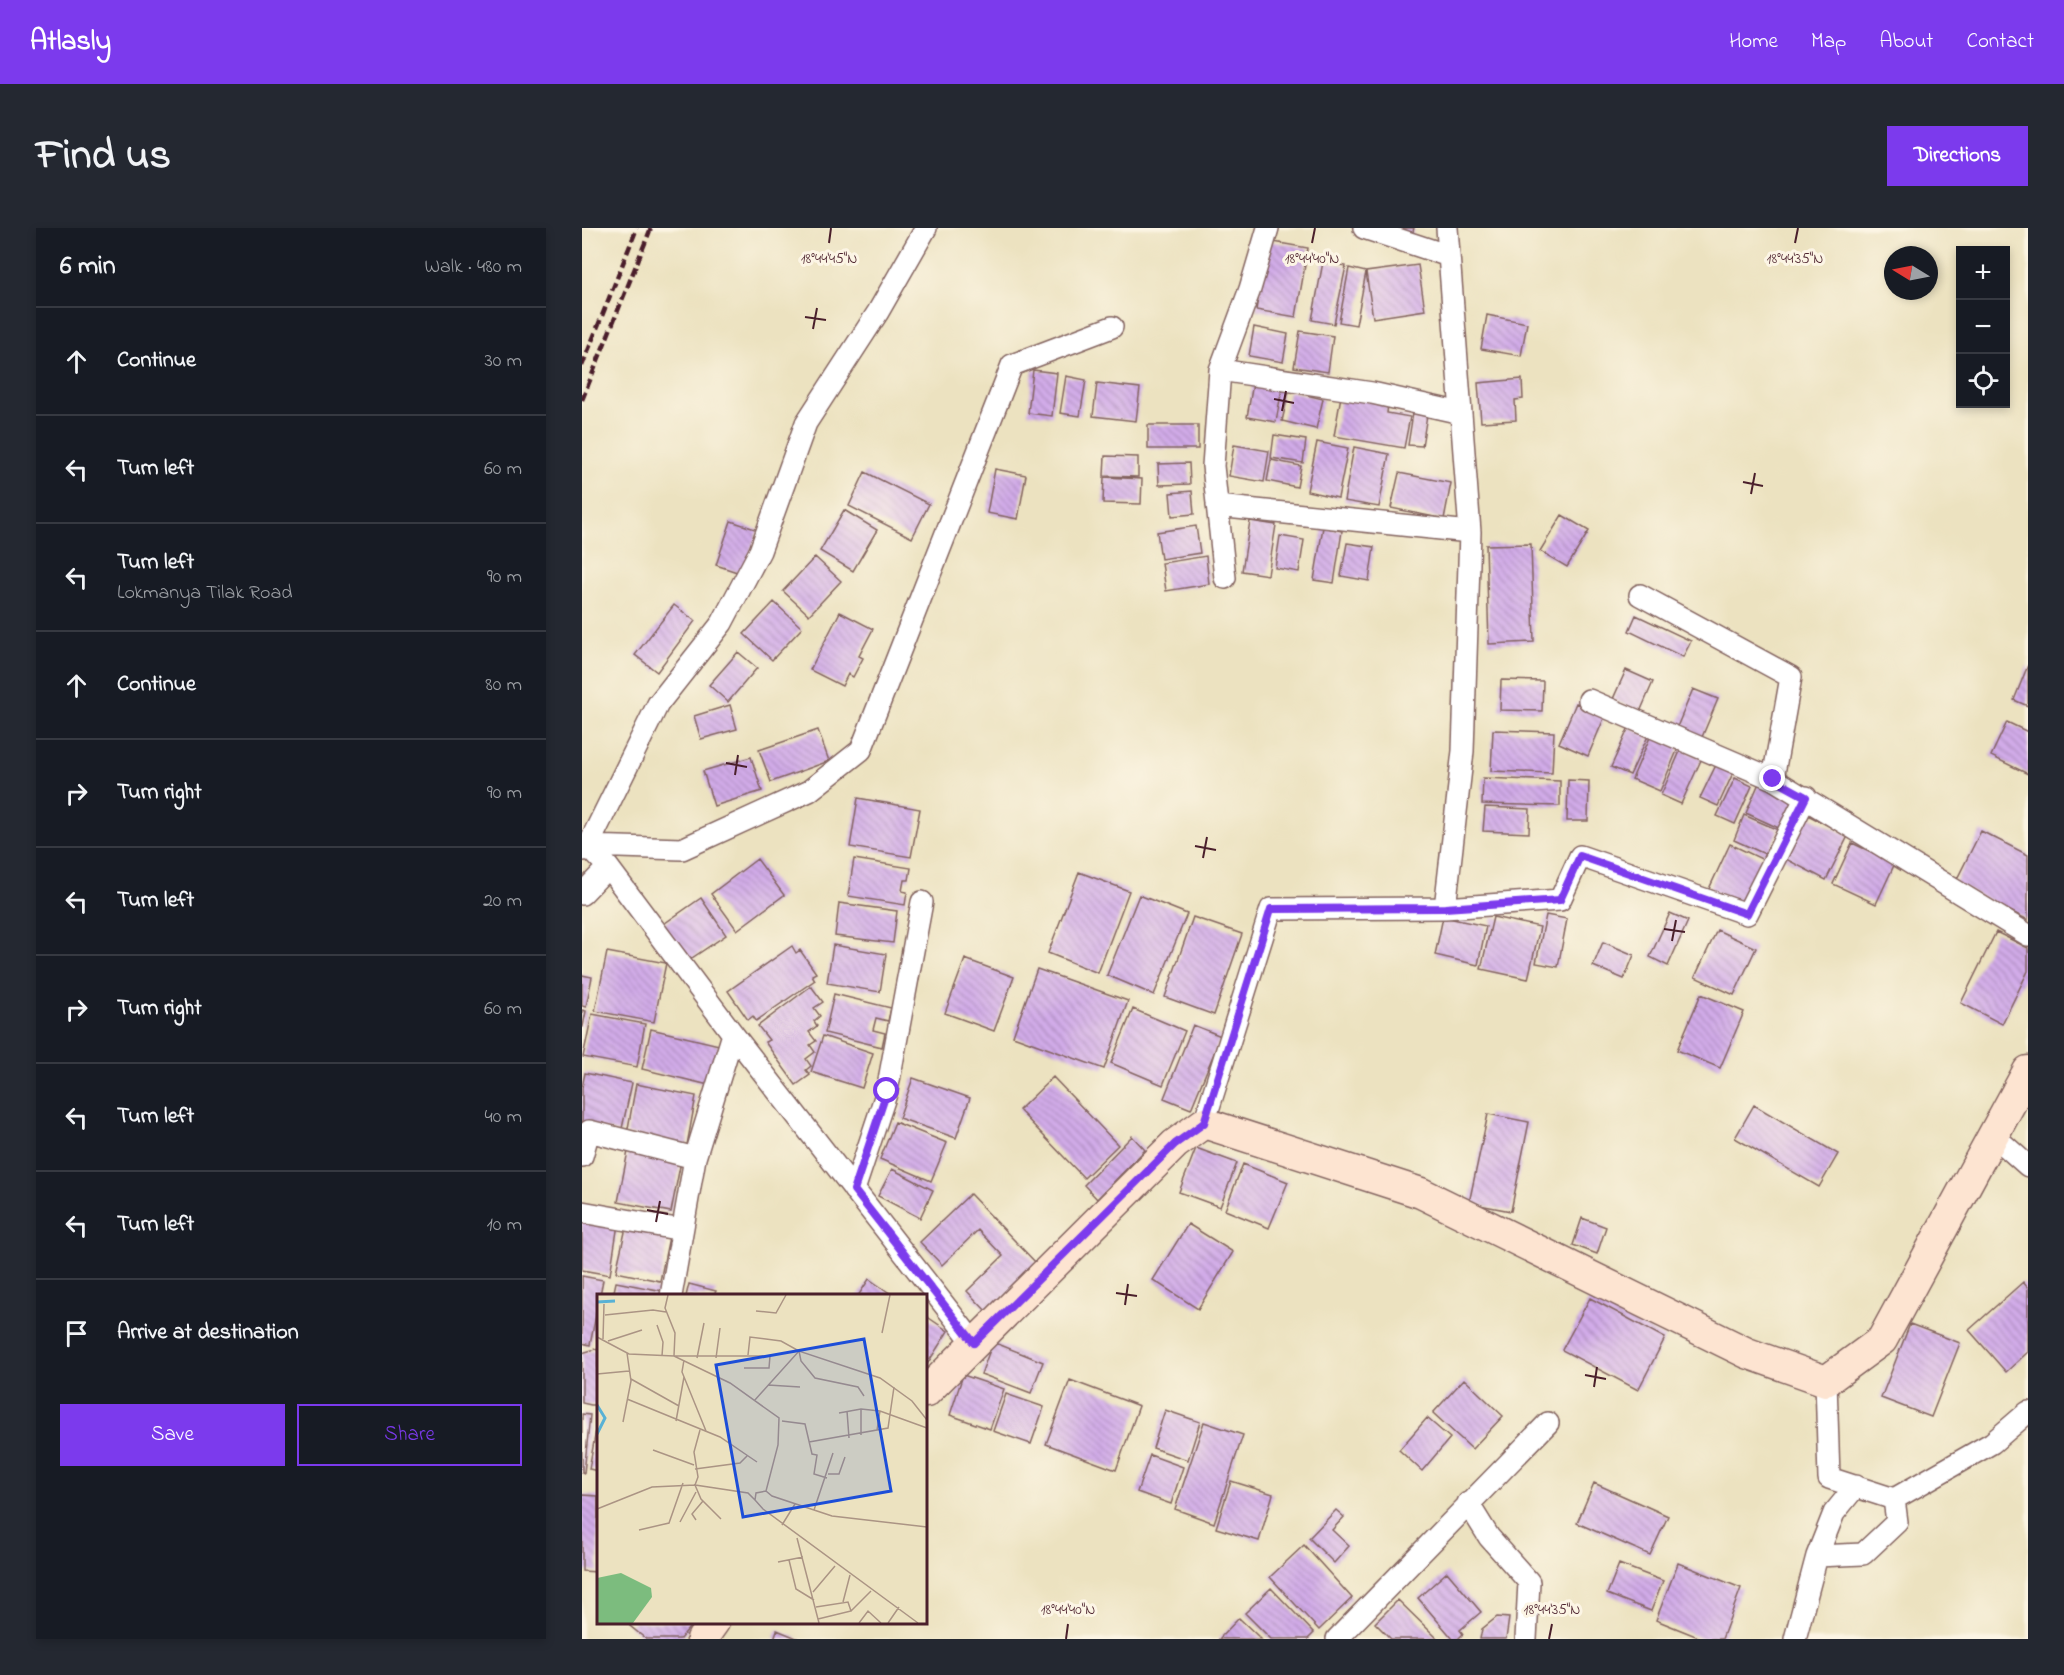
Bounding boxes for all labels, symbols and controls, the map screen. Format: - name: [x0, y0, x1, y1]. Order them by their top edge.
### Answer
- text: Atlasly: [30, 22, 111, 63]
- text: Home: [1729, 27, 1778, 57]
- text: Map: [1811, 27, 1846, 57]
- text: About: [1879, 27, 1933, 57]
- text: Contact: [1966, 27, 2034, 57]
- text: Find us: [36, 126, 171, 187]
- button: Directions: [1887, 126, 2028, 186]
- north arrow: [1884, 246, 1938, 300]
- map controls: [1956, 246, 2010, 408]
- button: +: [1956, 246, 2010, 300]
- text: 6 min: [60, 248, 116, 286]
- text: 18°44'45"N: [801, 248, 857, 270]
- text: 18°44'40"N: [1285, 248, 1339, 270]
- text: 18°44'35"N: [1767, 248, 1823, 270]
- text: Walk · 480 m: [424, 253, 522, 282]
- button: −: [1956, 300, 2010, 354]
- icon: ahead: [60, 345, 93, 378]
- text: Continue: [117, 345, 196, 377]
- text: 30 m: [485, 347, 522, 376]
- button: locate: [1956, 354, 2010, 408]
- icon: left: [60, 453, 93, 486]
- text: Turn left: [117, 453, 194, 485]
- text: 60 m: [484, 455, 522, 484]
- text: Turn left: [117, 547, 194, 579]
- icon: left: [60, 561, 93, 594]
- text: 90 m: [487, 563, 522, 592]
- text: Lokmanya Tilak Road: [117, 579, 293, 608]
- icon: ahead: [60, 669, 93, 702]
- text: Continue: [117, 669, 196, 701]
- text: 80 m: [485, 671, 522, 700]
- route end: [1759, 765, 1785, 791]
- icon: right: [60, 777, 93, 810]
- text: Turn right: [117, 777, 202, 809]
- text: 90 m: [487, 779, 522, 808]
- icon: left: [60, 885, 93, 918]
- text: Turn left: [117, 885, 194, 917]
- text: 20 m: [483, 887, 522, 916]
- icon: right: [60, 993, 93, 1026]
- text: Turn right: [117, 993, 202, 1025]
- text: 60 m: [484, 995, 522, 1024]
- route start: [873, 1077, 899, 1103]
- icon: left: [60, 1101, 93, 1134]
- text: Turn left: [117, 1101, 194, 1133]
- text: 40 m: [485, 1103, 522, 1132]
- icon: left: [60, 1209, 93, 1242]
- text: Turn left: [117, 1209, 194, 1241]
- text: 10 m: [486, 1211, 522, 1240]
- inset map: [597, 1294, 927, 1624]
- icon: arrive: [60, 1317, 93, 1350]
- text: Arrive at destination: [117, 1317, 299, 1349]
- button: Save: [60, 1404, 285, 1466]
- button: Share: [297, 1404, 522, 1466]
- text: 18°44'40"N: [1041, 1599, 1095, 1621]
- text: 18°44'35"N: [1524, 1599, 1580, 1621]

